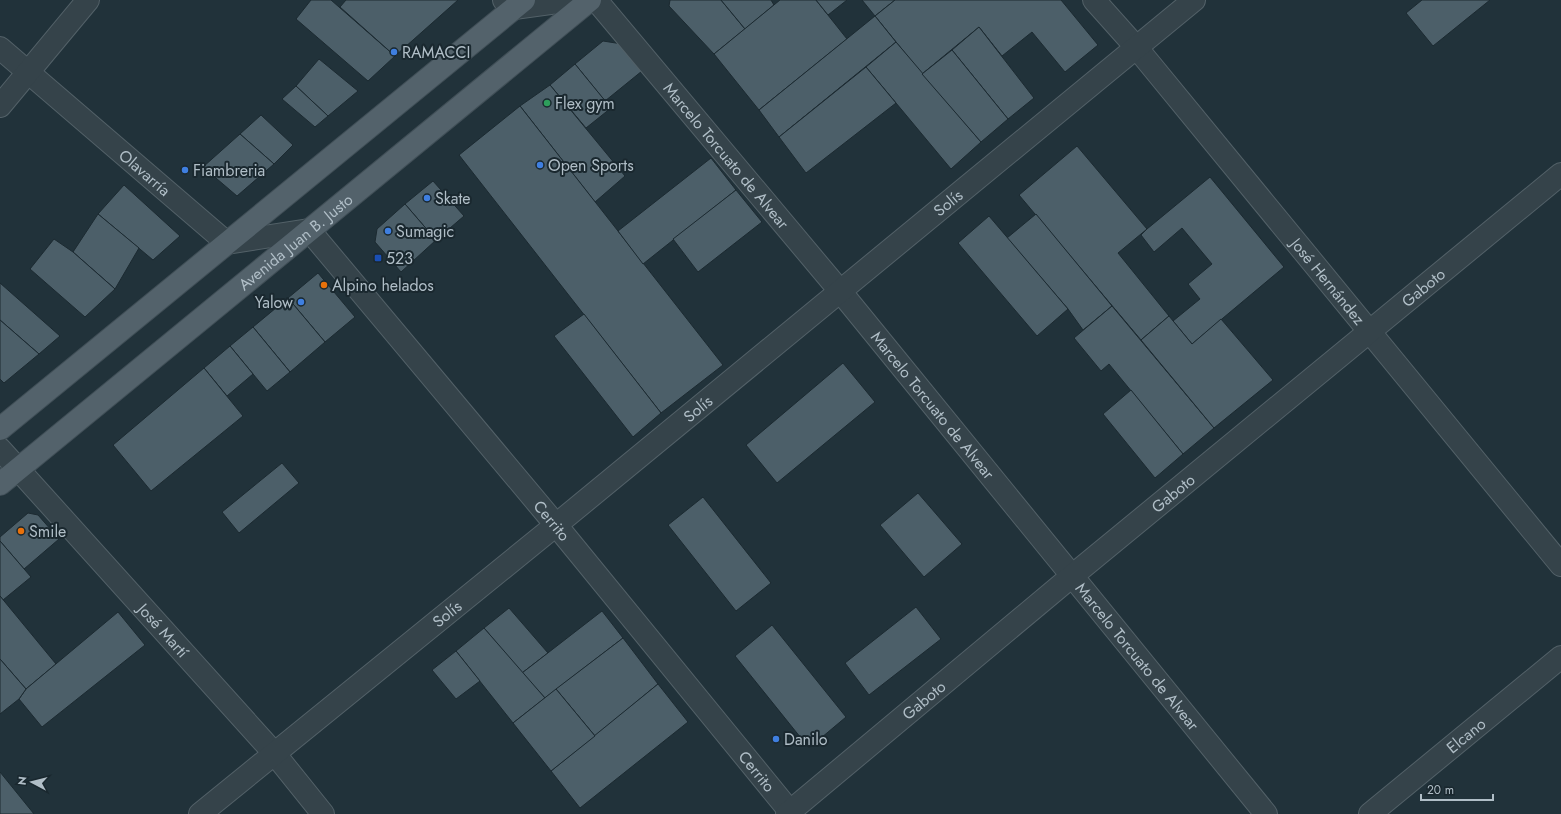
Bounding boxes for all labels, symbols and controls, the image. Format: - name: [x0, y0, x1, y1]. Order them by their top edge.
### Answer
- place label: RAMACCI: [402, 41, 470, 64]
- marker: RAMACCI: [389, 47, 399, 57]
- street label: Marcelo Torcuato de Alvear: [658, 78, 795, 234]
- place label: Flex gym: [555, 92, 615, 115]
- marker: Flex gym: [542, 98, 552, 108]
- street label: Olavarría: [114, 144, 175, 202]
- place label: Open Sports: [548, 154, 634, 177]
- place label: Fiambreria: [193, 159, 265, 182]
- marker: Open Sports: [535, 160, 545, 170]
- marker: Fiambreria: [180, 165, 190, 175]
- street label: Solís: [929, 184, 968, 222]
- place label: Skate: [435, 187, 471, 210]
- street label: Avenida Juan B. Justo: [234, 188, 358, 296]
- marker: Skate: [422, 193, 432, 203]
- place label: Sumagic: [396, 220, 454, 243]
- marker: Sumagic: [383, 226, 393, 236]
- street label: José Hernández: [1284, 232, 1371, 330]
- place label: 523: [386, 247, 413, 270]
- marker: 523: [373, 253, 383, 263]
- street label: Gaboto: [1397, 263, 1451, 313]
- place label: Alpino helados: [332, 274, 434, 297]
- marker: Alpino helados: [319, 280, 329, 290]
- place label: Yalow: [255, 291, 293, 314]
- marker: Yalow: [296, 297, 306, 307]
- street label: Marcelo Torcuato de Alvear: [865, 327, 1000, 485]
- street label: Solís: [678, 390, 718, 428]
- street label: Gaboto: [1146, 468, 1200, 518]
- street label: Cerrito: [528, 495, 576, 546]
- place label: Smile: [29, 520, 66, 543]
- marker: Smile: [16, 526, 26, 536]
- street label: Marcelo Torcuato de Alvear: [1070, 578, 1205, 736]
- street label: Solís: [428, 595, 467, 633]
- street label: José Martí: [131, 597, 194, 664]
- street label: Gaboto: [897, 675, 951, 725]
- street label: Elcano: [1441, 712, 1491, 759]
- place label: Danilo: [784, 728, 828, 751]
- marker: Danilo: [771, 734, 781, 744]
- street label: Cerrito: [733, 746, 781, 797]
- north arrow: [12, 762, 52, 802]
- text: N: [14, 775, 31, 786]
- scale bar: [1421, 776, 1493, 802]
- text: 20 m: [1427, 781, 1454, 799]

